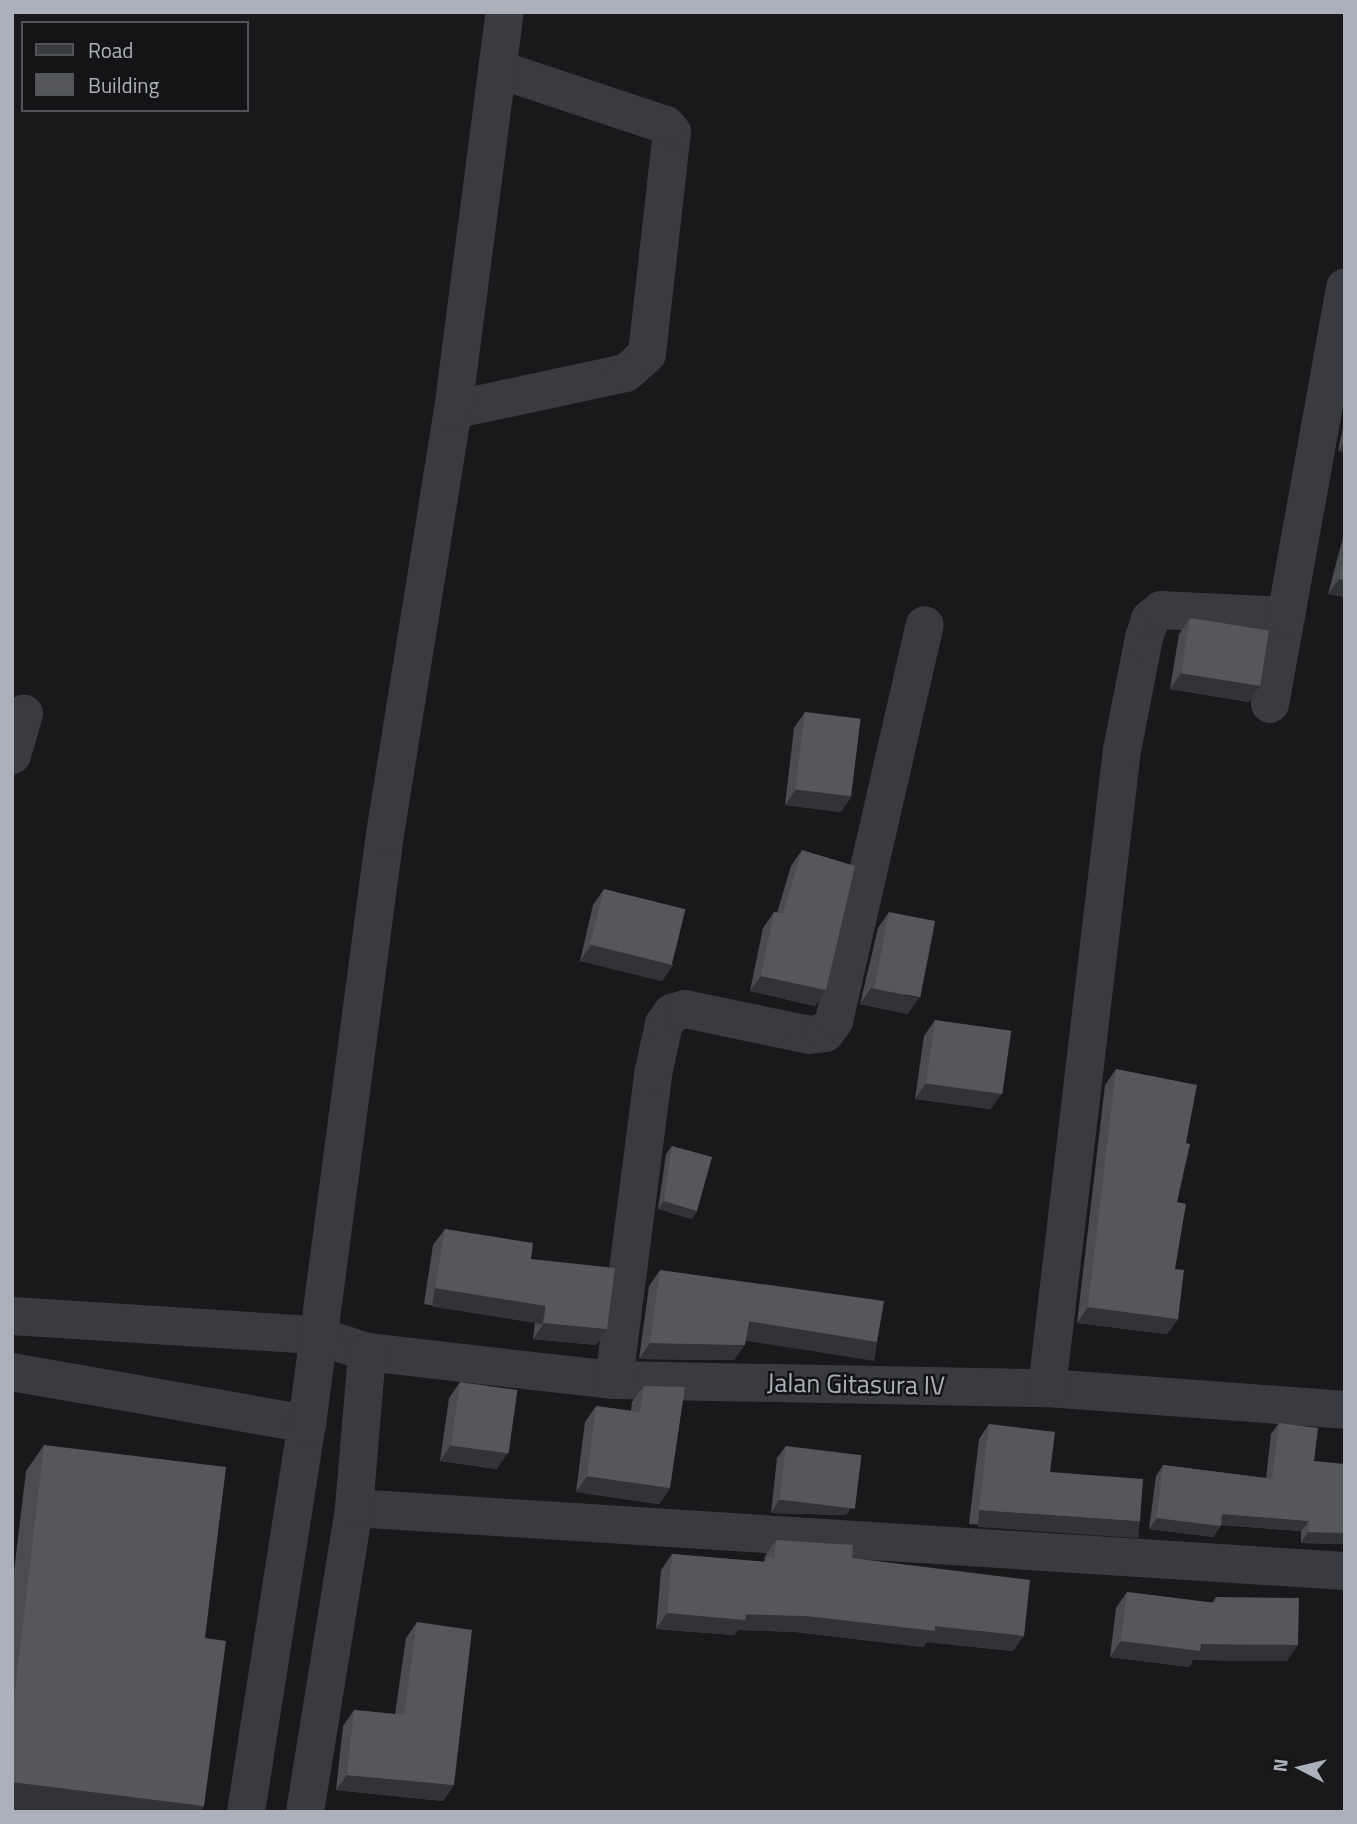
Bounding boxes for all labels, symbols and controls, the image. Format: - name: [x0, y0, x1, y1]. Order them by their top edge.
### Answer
- legend: [21, 21, 248, 112]
- text: Road: [88, 34, 133, 66]
- text: Building: [88, 69, 159, 101]
- street label: Jalan Gitasura IV: [767, 1367, 945, 1401]
- north arrow: [1266, 1733, 1336, 1803]
- text: N: [1264, 1757, 1295, 1774]

